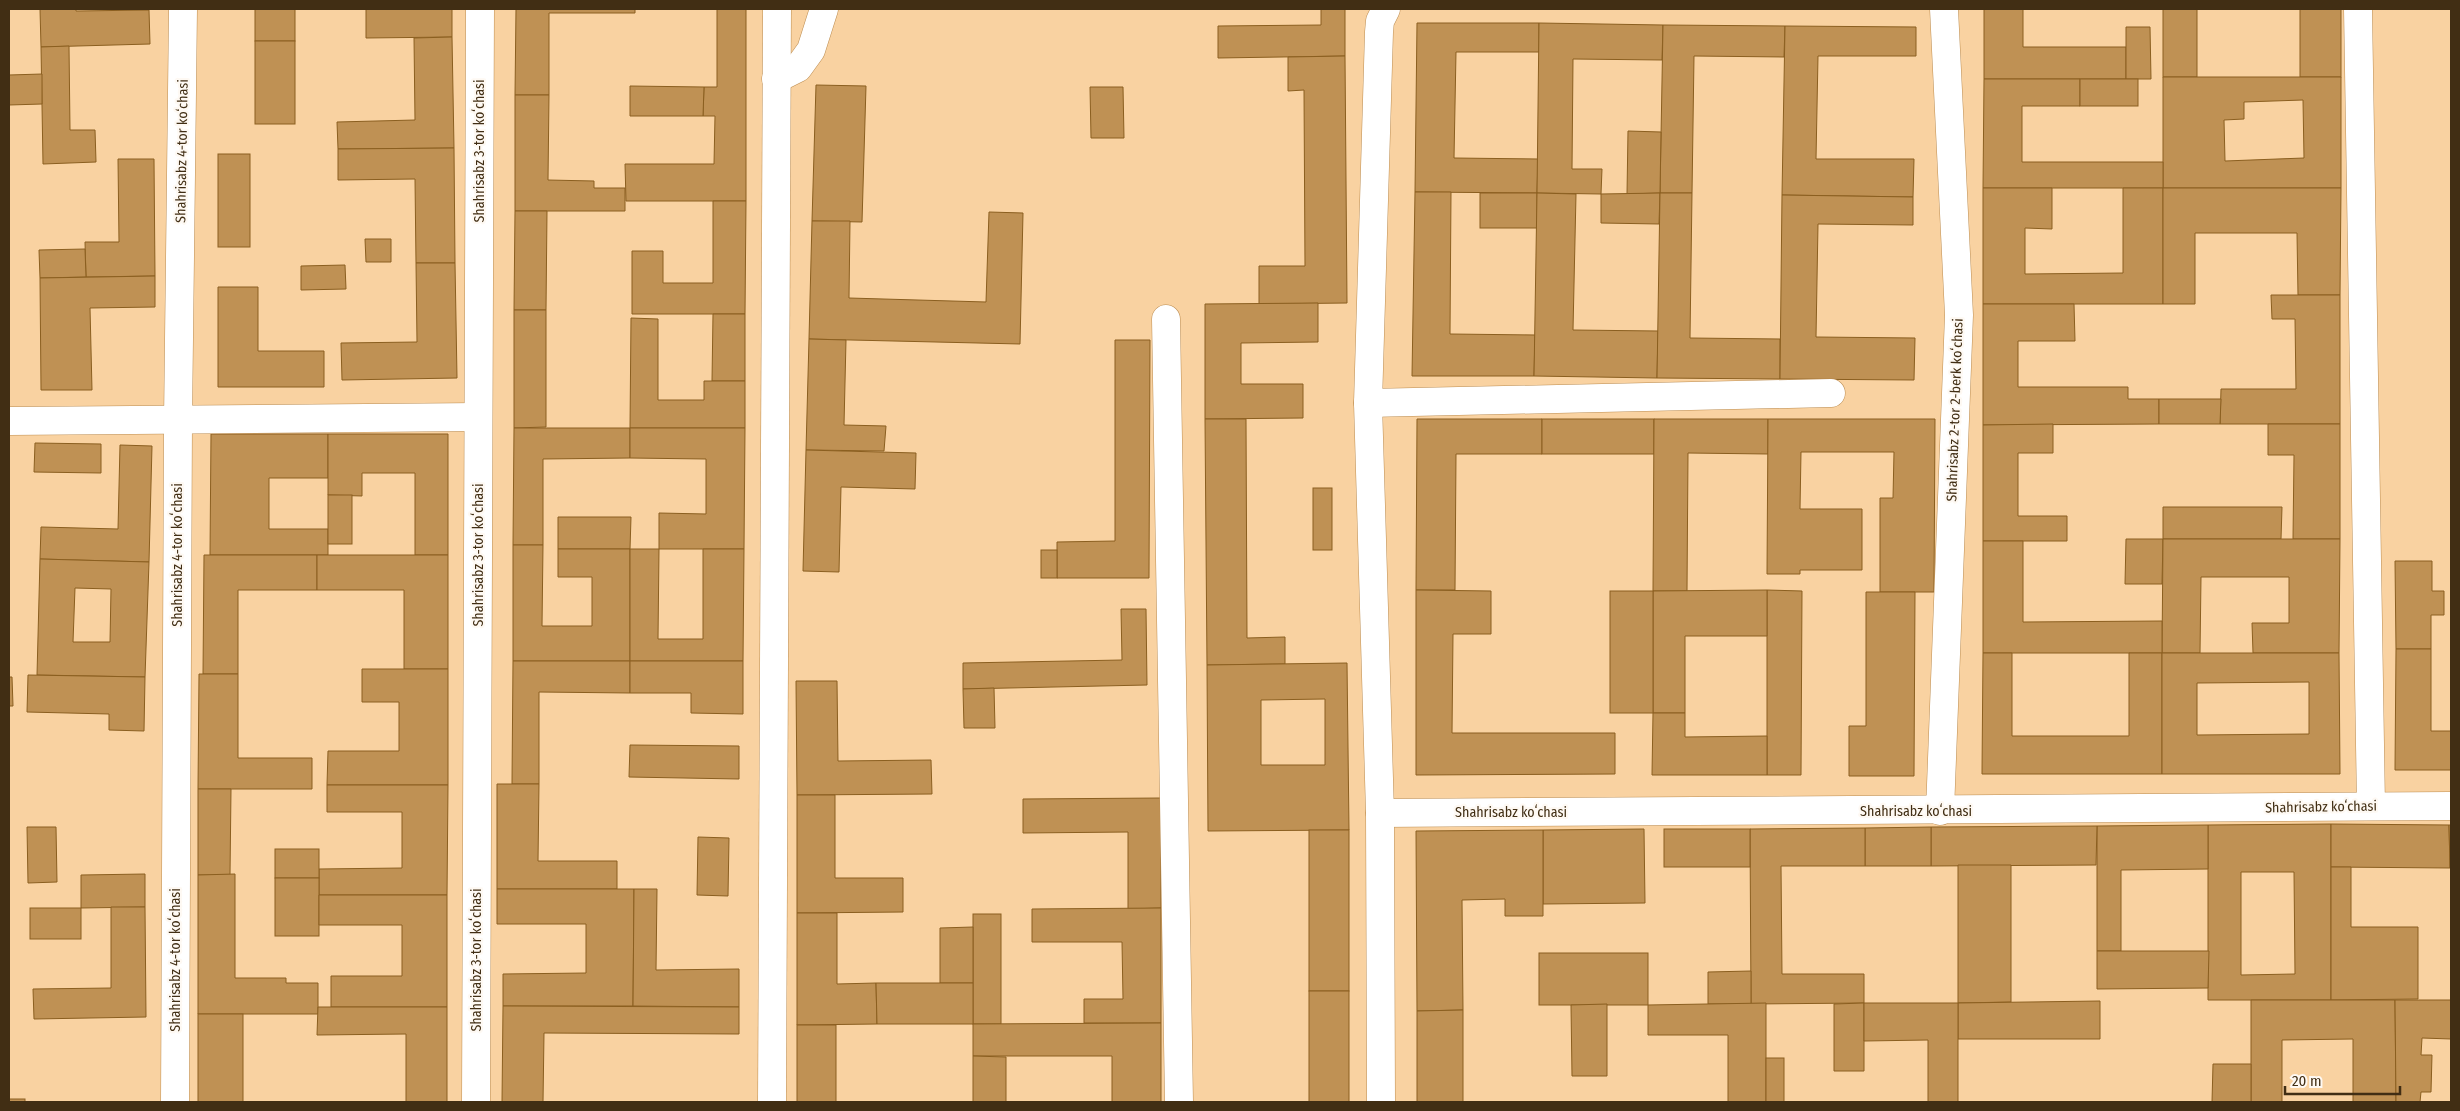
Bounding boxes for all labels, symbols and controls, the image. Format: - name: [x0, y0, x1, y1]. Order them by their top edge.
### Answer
- street label: Shahrisabz 4-tor koʻchasi: [172, 79, 192, 223]
- street label: Shahrisabz 3-tor koʻchasi: [471, 79, 488, 223]
- street label: Shahrisabz 2-tor 2-berk koʻchasi: [1943, 318, 1967, 502]
- street label: Shahrisabz 4-tor koʻchasi: [169, 483, 186, 627]
- street label: Shahrisabz 3-tor koʻchasi: [470, 483, 487, 627]
- street label: Shahrisabz koʻchasi: [2265, 798, 2377, 816]
- street label: Shahrisabz koʻchasi: [1860, 803, 1972, 820]
- street label: Shahrisabz koʻchasi: [1455, 804, 1567, 821]
- street label: Shahrisabz 4-tor koʻchasi: [167, 888, 184, 1032]
- street label: Shahrisabz 3-tor koʻchasi: [468, 888, 485, 1032]
- scale bar: [2285, 1064, 2400, 1096]
- text: 20 m: [2292, 1072, 2322, 1090]

